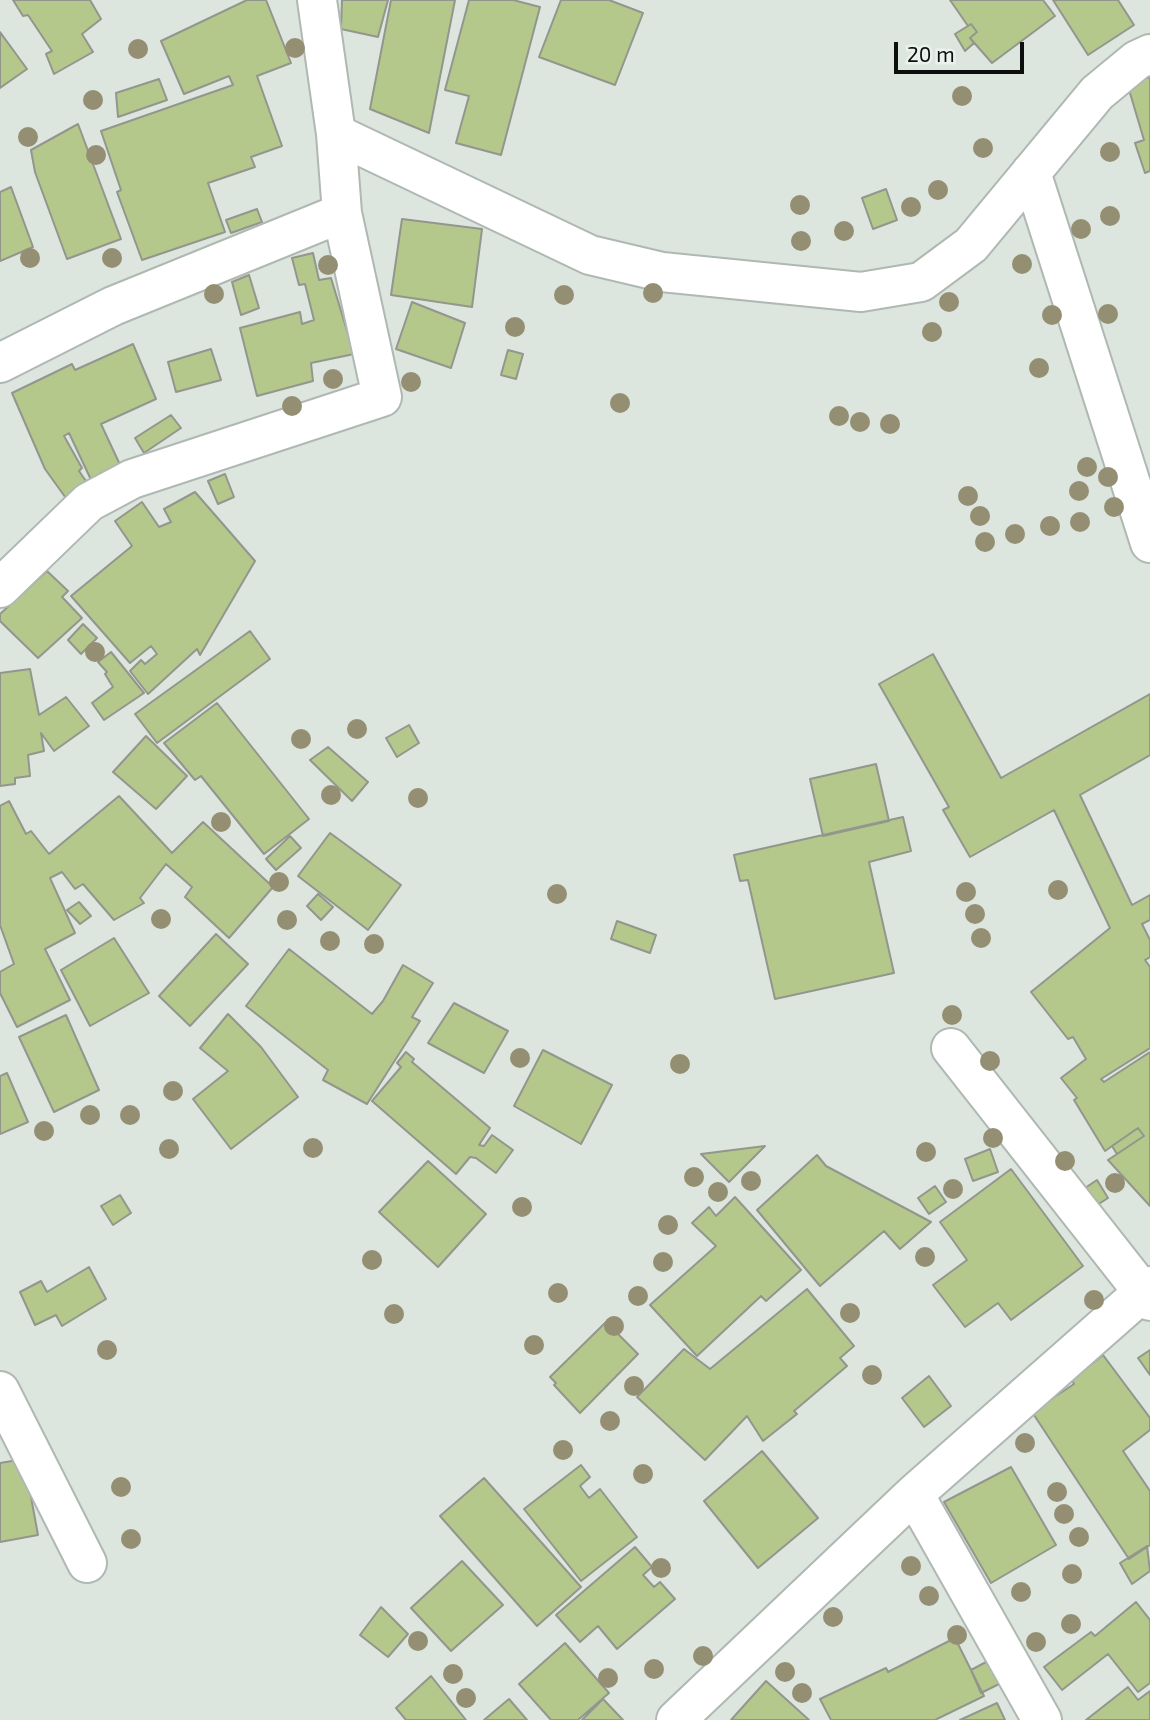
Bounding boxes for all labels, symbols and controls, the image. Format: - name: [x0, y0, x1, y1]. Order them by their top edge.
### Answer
- scale bar: [898, 28, 1028, 72]
- text: 20 m: [907, 41, 955, 66]

